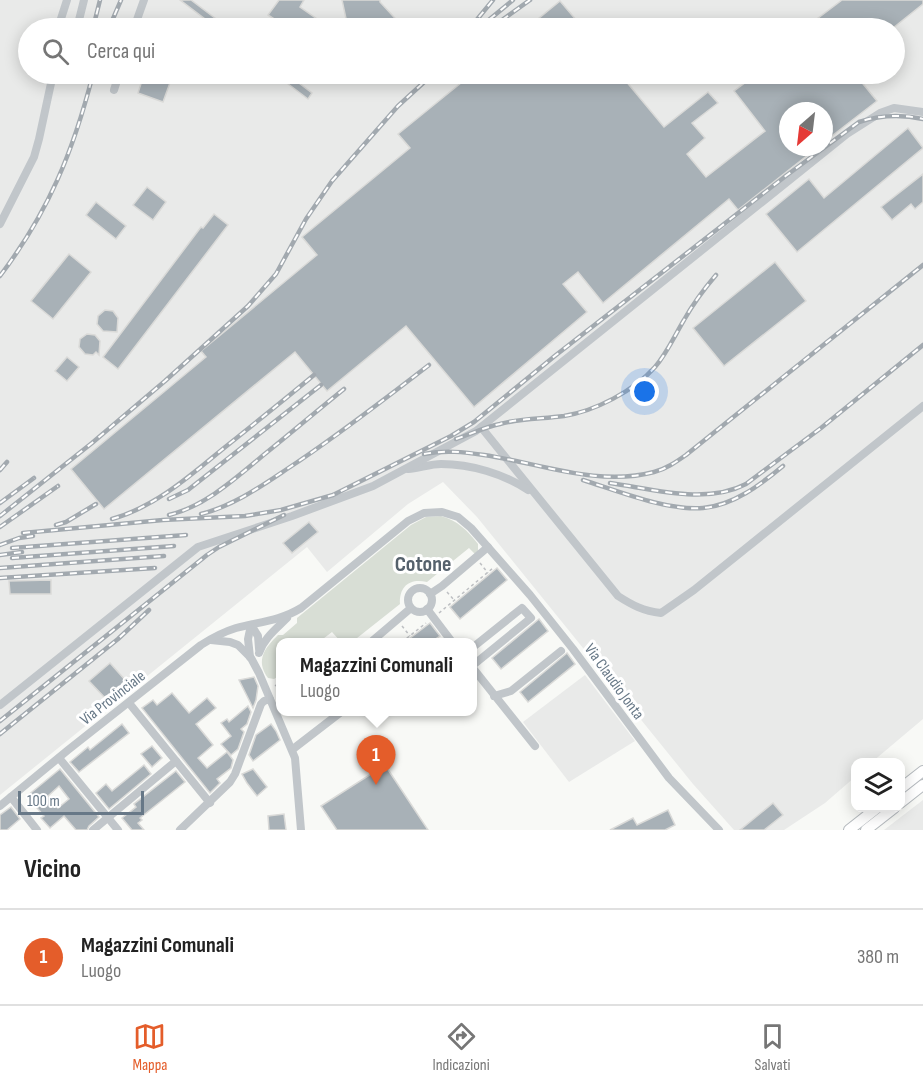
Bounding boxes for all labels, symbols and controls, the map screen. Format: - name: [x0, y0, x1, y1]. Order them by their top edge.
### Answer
- search box: [18, 18, 905, 84]
- icon: search: [39, 35, 72, 68]
- text: Cerca qui: [87, 38, 155, 65]
- north arrow: [779, 102, 833, 156]
- your location: [630, 377, 659, 406]
- district label: Cotone: [395, 551, 451, 578]
- popup: [276, 638, 477, 716]
- street label: Via Claudio Jonta: [580, 640, 648, 724]
- text: Magazzini Comunali: [300, 652, 453, 679]
- street label: Via Provinciale: [77, 667, 149, 730]
- text: Luogo: [300, 679, 340, 703]
- pin: 1: [356, 736, 395, 785]
- map controls: [851, 758, 905, 812]
- button: layers: [851, 758, 905, 812]
- scale bar: [18, 788, 144, 816]
- text: 100 m: [27, 792, 60, 811]
- text: Vicino: [24, 854, 81, 885]
- text: Magazzini Comunali: [81, 932, 234, 959]
- text: 1: [40, 945, 47, 969]
- text: 380 m: [857, 945, 899, 969]
- text: Luogo: [81, 959, 121, 983]
- tab: Mappa: [132, 1020, 168, 1075]
- tab: Indicazioni: [432, 1020, 490, 1075]
- tab: Salvati: [755, 1020, 791, 1075]

